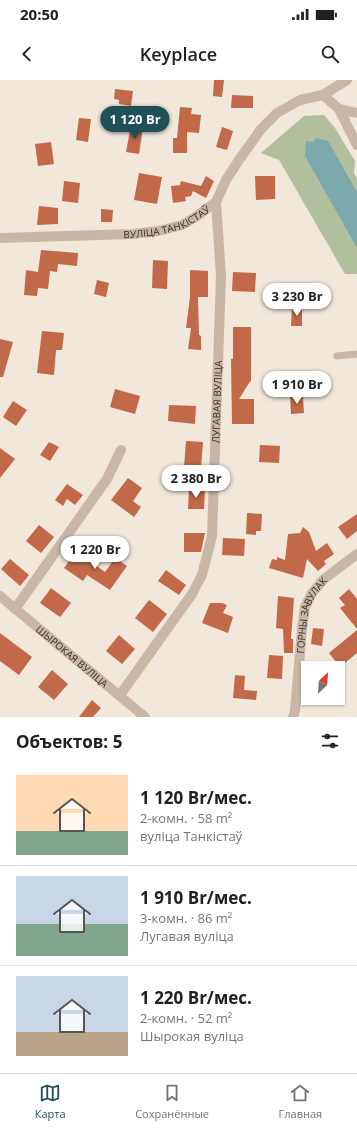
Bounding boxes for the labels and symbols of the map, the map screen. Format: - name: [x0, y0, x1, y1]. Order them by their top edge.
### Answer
- pin: 1 120 Br: [94, 106, 176, 140]
- street label: ВУЛІЦА ТАНКІСТАЎ: [123, 201, 213, 241]
- pin: 3 230 Br: [256, 283, 338, 317]
- street label: ЛУГАВАЯ ВУЛІЦА: [208, 360, 225, 443]
- pin: 1 910 Br: [256, 371, 338, 405]
- pin: 2 380 Br: [155, 465, 237, 499]
- pin: 1 220 Br: [54, 536, 136, 570]
- street label: ГОРНЫ ЗАВУЛАК: [293, 573, 331, 654]
- street label: ШЫРОКАЯ ВУЛІЦА: [33, 622, 112, 691]
- north arrow: [301, 661, 345, 705]

